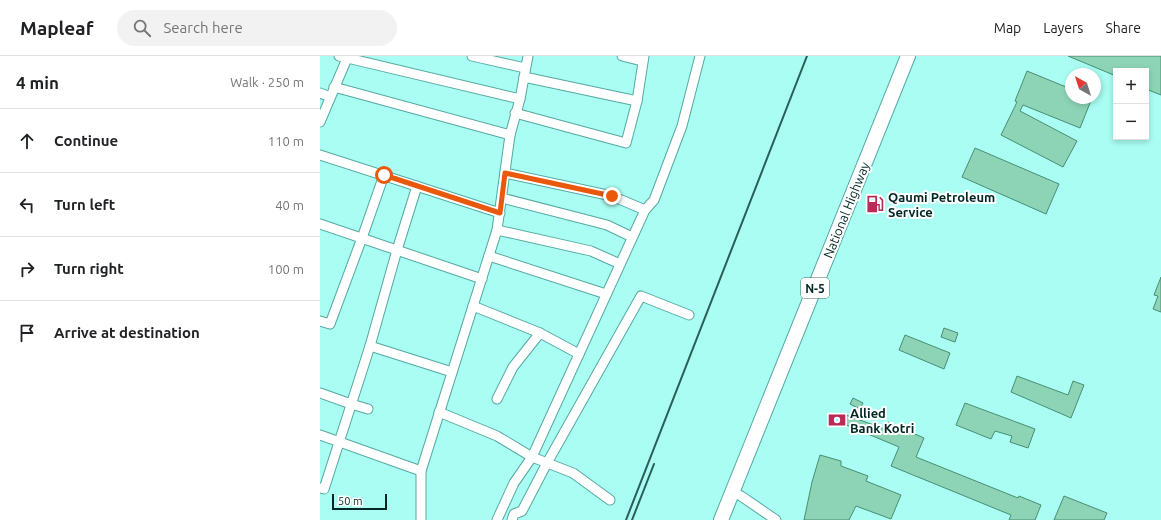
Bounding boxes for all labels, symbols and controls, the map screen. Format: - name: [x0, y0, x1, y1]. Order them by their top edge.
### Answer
- search box: [117, 10, 397, 46]
- text: Mapleaf: [20, 17, 93, 39]
- icon: search: [131, 17, 153, 39]
- text: Search here: [163, 19, 243, 36]
- text: Map: [994, 20, 1021, 36]
- text: Layers: [1043, 20, 1083, 36]
- text: Share: [1105, 20, 1141, 36]
- north arrow: [1065, 68, 1101, 104]
- map controls: [1113, 68, 1149, 140]
- button: +: [1113, 68, 1149, 104]
- text: 4 min: [16, 73, 59, 92]
- text: Walk · 250 m: [230, 75, 304, 89]
- button: −: [1113, 104, 1149, 140]
- icon: ahead: [16, 130, 38, 152]
- text: Continue: [54, 132, 118, 149]
- text: 110 m: [268, 134, 304, 148]
- street label: National Highway: [820, 160, 872, 260]
- route start: [375, 166, 393, 184]
- route end: [603, 187, 621, 205]
- place label: Qaumi Petroleum Service: [888, 190, 995, 219]
- icon: left: [16, 194, 38, 216]
- fuel station icon: Qaumi Petroleum Service: [865, 194, 885, 214]
- text: Turn left: [54, 196, 115, 213]
- text: 40 m: [275, 198, 304, 212]
- icon: right: [16, 258, 38, 280]
- text: Turn right: [54, 260, 124, 277]
- text: 100 m: [268, 262, 304, 276]
- road number: N-5: [801, 278, 829, 298]
- icon: arrive: [16, 322, 38, 344]
- text: Arrive at destination: [54, 324, 200, 341]
- place label: Allied Bank Kotri: [850, 406, 914, 435]
- bank icon: Allied Bank Kotri: [827, 410, 847, 430]
- scale bar: [332, 492, 387, 511]
- text: 50 m: [338, 495, 362, 507]

